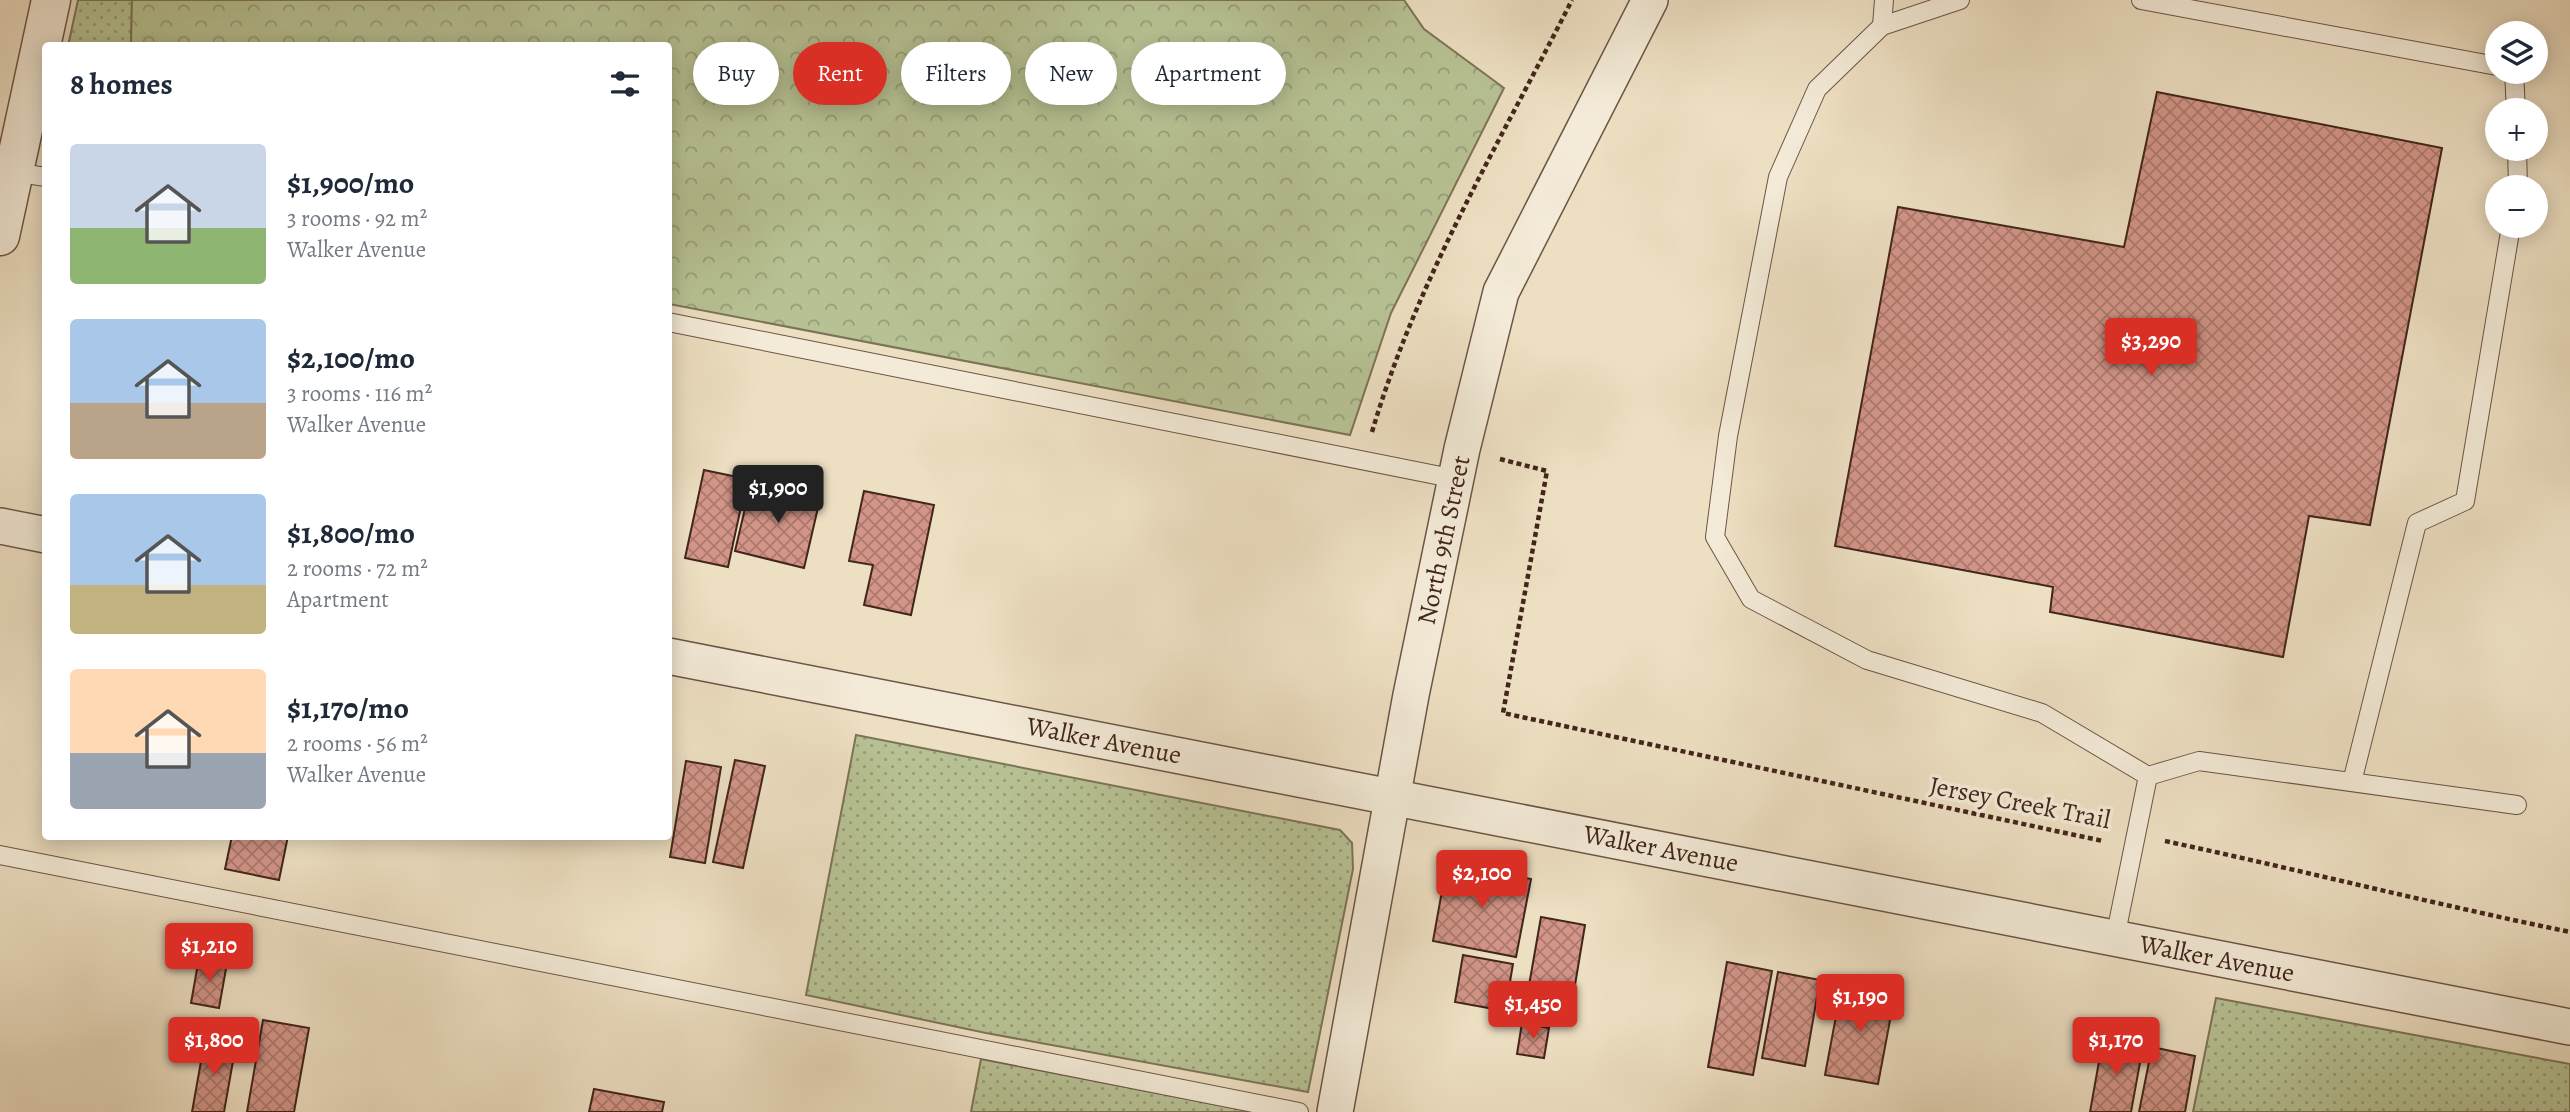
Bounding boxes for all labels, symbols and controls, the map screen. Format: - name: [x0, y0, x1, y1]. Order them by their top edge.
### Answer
- map controls: [2485, 21, 2548, 238]
- button: layers: [2485, 21, 2548, 84]
- chip: Buy: [693, 42, 779, 105]
- chip: Rent: [793, 42, 887, 105]
- chip: Filters: [901, 42, 1011, 105]
- chip: New: [1025, 42, 1117, 105]
- chip: Apartment: [1131, 42, 1286, 105]
- text: 8 homes: [70, 64, 173, 104]
- icon: filters: [606, 65, 644, 103]
- button: +: [2485, 98, 2548, 161]
- text: $1,900/mo: [287, 163, 414, 203]
- icon: home: [126, 172, 210, 256]
- button: −: [2485, 175, 2548, 238]
- text: 3 rooms · 92 m²: [287, 203, 427, 234]
- text: Walker Avenue: [287, 234, 426, 265]
- pin: $3,290: [2094, 318, 2208, 378]
- text: $3,290: [2121, 325, 2181, 356]
- text: $2,100/mo: [287, 338, 415, 378]
- icon: home: [126, 347, 210, 431]
- text: 3 rooms · 116 m²: [287, 378, 432, 409]
- text: Walker Avenue: [287, 409, 426, 440]
- street label: North 9th Street: [1408, 452, 1479, 628]
- pin: $1,900: [721, 466, 835, 525]
- text: $1,900: [749, 472, 807, 503]
- text: $1,800/mo: [287, 513, 415, 553]
- icon: home: [126, 522, 210, 606]
- text: 2 rooms · 72 m²: [287, 553, 428, 584]
- text: Apartment: [287, 584, 389, 615]
- text: $1,170/mo: [287, 688, 409, 728]
- icon: home: [126, 697, 210, 781]
- street label: Walker Avenue: [1022, 708, 1184, 773]
- text: 2 rooms · 56 m²: [287, 728, 428, 759]
- text: Walker Avenue: [287, 759, 426, 790]
- street label: Jersey Creek Trail: [1926, 768, 2113, 837]
- street label: Walker Avenue: [1579, 816, 1741, 881]
- pin: $2,100: [1425, 850, 1539, 910]
- text: $2,100: [1452, 857, 1512, 888]
- pin: $1,210: [152, 923, 266, 983]
- street label: Walker Avenue: [2135, 926, 2297, 991]
- text: $1,210: [181, 930, 237, 961]
- pin: $1,190: [1803, 974, 1917, 1034]
- text: $1,190: [1832, 981, 1888, 1012]
- pin: $1,450: [1476, 982, 1590, 1041]
- text: $1,450: [1504, 988, 1562, 1019]
- pin: $1,800: [157, 1018, 271, 1077]
- pin: $1,170: [2059, 1018, 2173, 1077]
- text: $1,800: [184, 1024, 244, 1055]
- text: $1,170: [2089, 1024, 2143, 1055]

